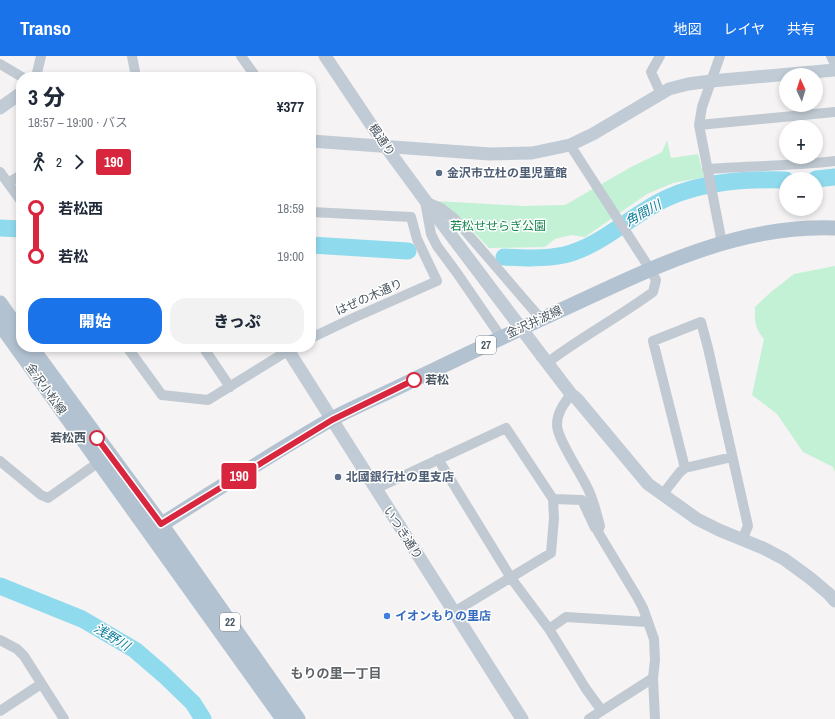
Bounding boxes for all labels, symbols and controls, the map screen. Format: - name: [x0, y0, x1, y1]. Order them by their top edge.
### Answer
- text: Transo: [20, 15, 71, 41]
- text: 地図: [673, 20, 701, 38]
- text: レイヤ: [723, 20, 765, 38]
- text: 共有: [787, 20, 815, 38]
- north arrow: [779, 68, 823, 112]
- map controls: [779, 68, 823, 216]
- text: 3 分: [28, 82, 65, 112]
- text: ¥377: [277, 96, 304, 117]
- text: 18:57 – 19:00 · バス: [28, 114, 128, 131]
- button: +: [779, 120, 823, 164]
- street label: 楓通り: [365, 121, 399, 159]
- icon: walk: [28, 151, 50, 173]
- icon: forward: [68, 151, 90, 173]
- text: 190: [104, 153, 123, 171]
- text: 2: [56, 154, 62, 171]
- place label: 金沢市立杜の里児童館: [447, 165, 567, 181]
- marker: 金沢市立杜の里児童館: [434, 168, 444, 178]
- button: −: [779, 172, 823, 216]
- water label: 角間川: [622, 195, 666, 230]
- text: 若松西: [58, 198, 103, 219]
- text: 18:59: [277, 200, 304, 217]
- park label: 若松せせらぎ公園: [450, 218, 546, 234]
- text: 若松: [58, 246, 88, 267]
- text: 19:00: [277, 248, 304, 265]
- street label: はぜの木通り: [333, 275, 405, 319]
- button: 開始: [28, 298, 162, 344]
- button: きっぷ: [170, 298, 304, 344]
- street label: 金沢井波線: [503, 302, 565, 342]
- road number: 27: [476, 336, 496, 354]
- street label: 金沢小松線: [22, 360, 70, 418]
- marker: 若松: [406, 372, 422, 388]
- place label: 若松: [425, 372, 449, 388]
- place label: 若松西: [50, 430, 86, 446]
- marker: 若松西: [89, 430, 105, 446]
- line badge: 190: [216, 463, 262, 489]
- text: 190: [229, 467, 249, 485]
- place label: 北國銀行杜の里支店: [346, 469, 454, 485]
- marker: 北國銀行杜の里支店: [333, 472, 343, 482]
- street label: いつき通り: [380, 503, 426, 563]
- place label: イオンもりの里店: [395, 608, 491, 624]
- marker: イオンもりの里店: [382, 611, 392, 621]
- road number: 22: [220, 613, 240, 631]
- water label: 浅野川: [91, 620, 135, 655]
- district label: もりの里一丁目: [290, 665, 382, 682]

